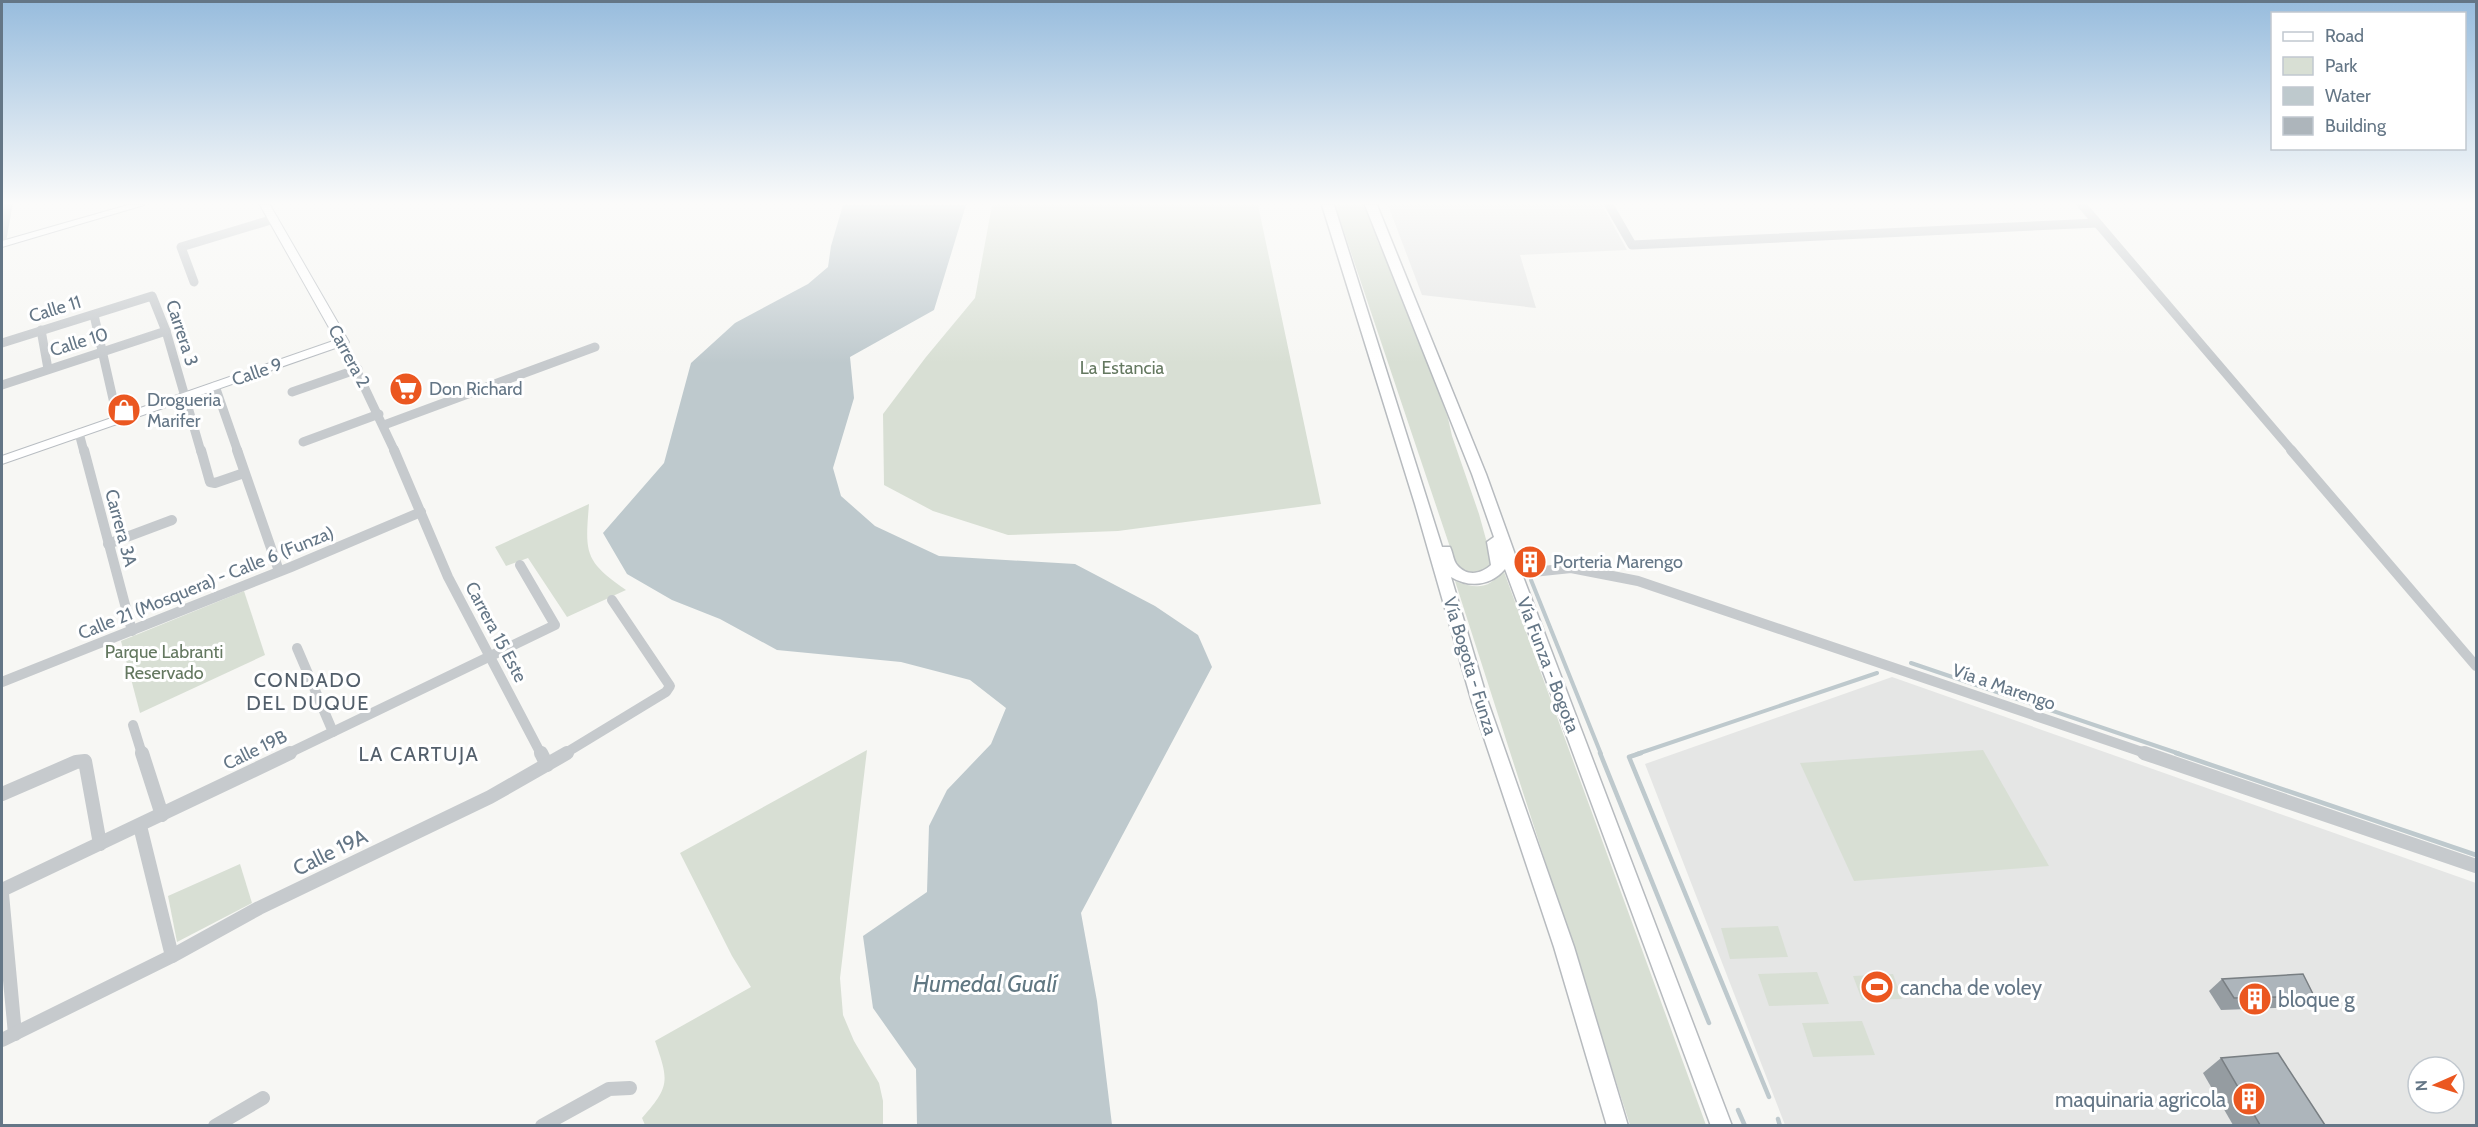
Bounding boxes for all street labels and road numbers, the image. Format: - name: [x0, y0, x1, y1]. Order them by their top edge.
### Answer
- street label: Calle 11: [26, 291, 84, 327]
- street label: Carrera 3: [161, 297, 203, 369]
- street label: Carrera 2: [323, 321, 375, 391]
- street label: Calle 10: [47, 323, 111, 361]
- street label: Calle 9: [229, 353, 285, 391]
- street label: Carrera 3A: [100, 487, 142, 569]
- street label: Calle 21 (Mosquera) - Calle 6 (Funza): [75, 522, 337, 644]
- street label: Carrera 15 Este: [460, 578, 532, 686]
- street label: Vía Bogota - Funza: [1439, 594, 1502, 738]
- street label: Vía Funza - Bogota: [1512, 594, 1584, 736]
- street label: Vía a Marengo: [1949, 659, 2059, 715]
- street label: Calle 19B: [220, 725, 291, 775]
- street label: Calle 19A: [289, 823, 371, 881]

